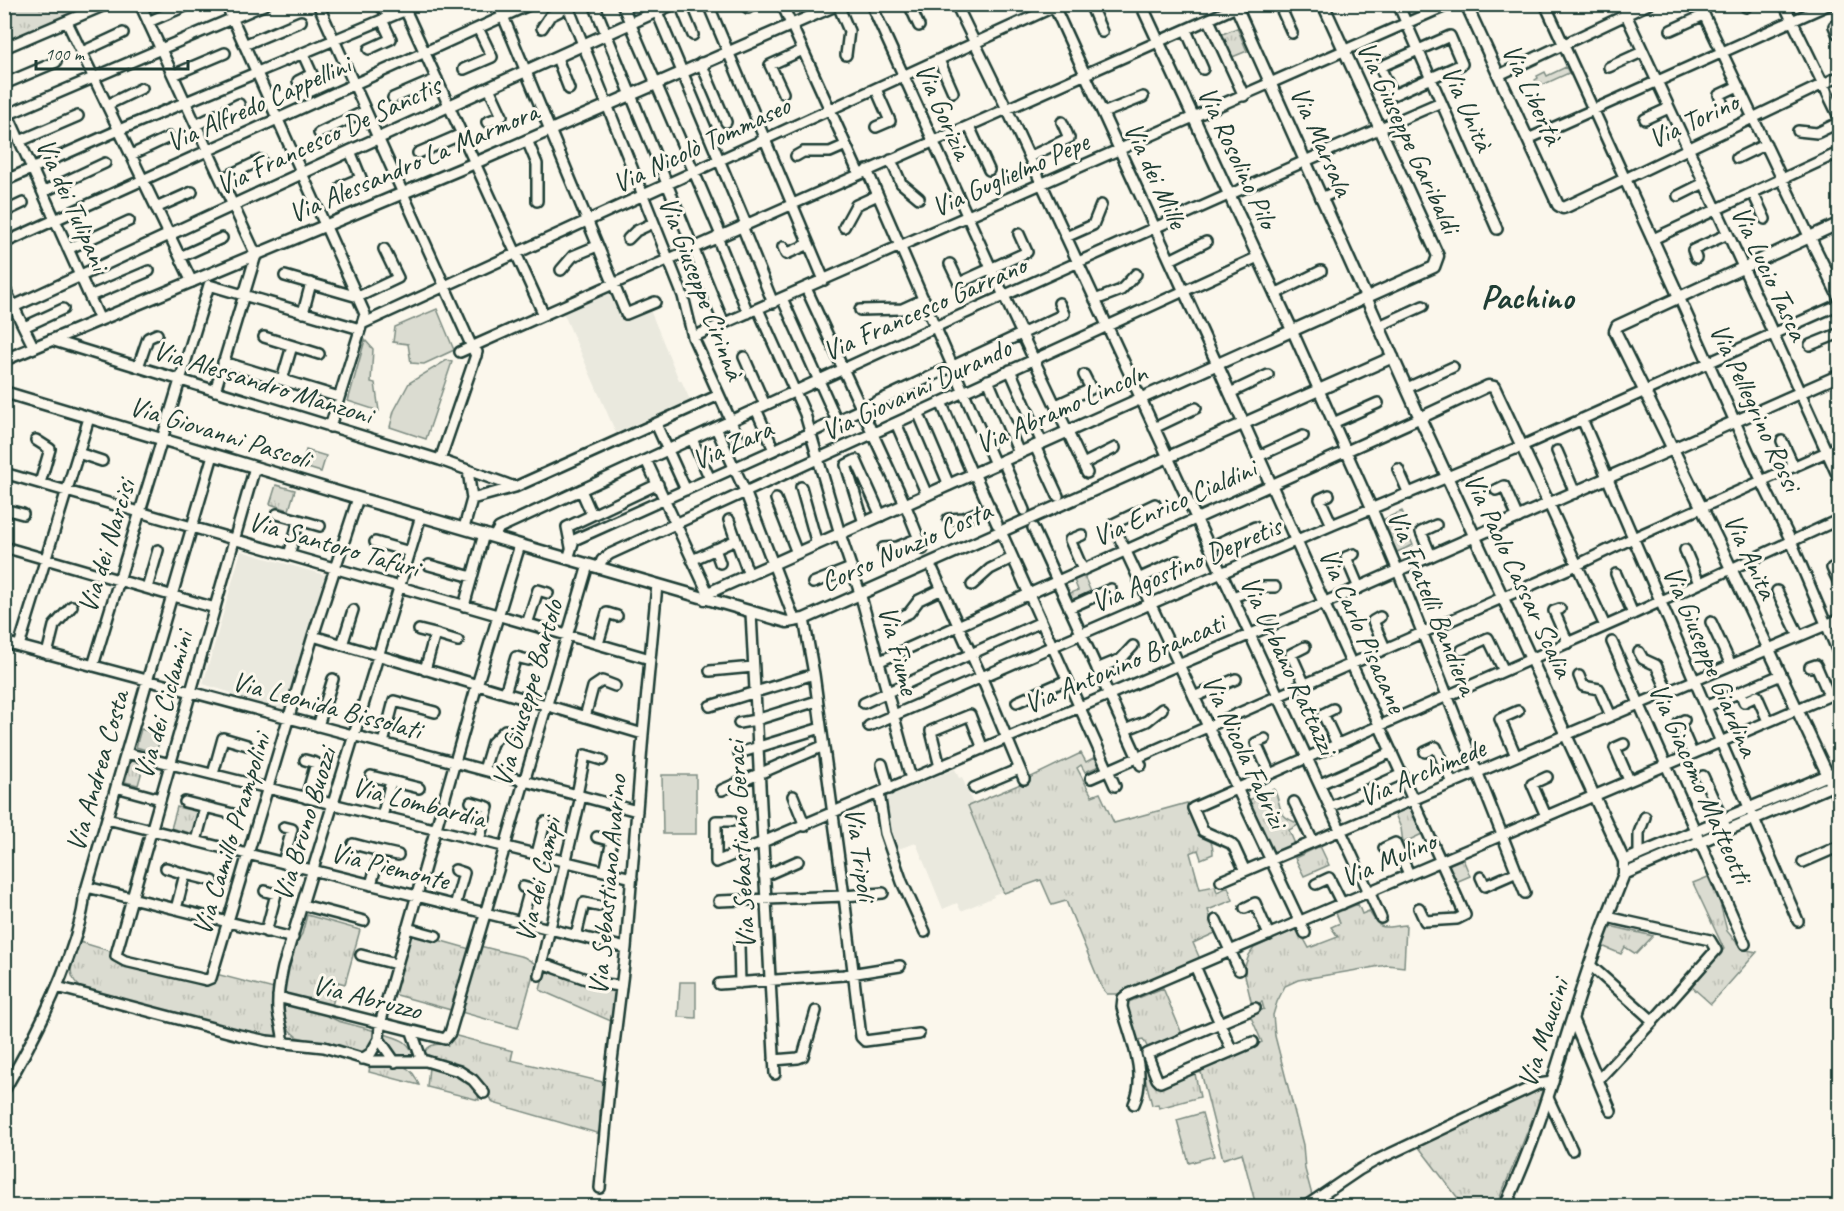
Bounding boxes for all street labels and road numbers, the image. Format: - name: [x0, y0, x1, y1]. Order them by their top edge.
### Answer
- street label: Via Giuseppe Garibaldi: [1349, 35, 1470, 242]
- street label: Via Libertà: [1495, 38, 1572, 151]
- street label: Via Alfredo Cappellini: [160, 45, 359, 159]
- street label: Via Gorizia: [907, 57, 982, 167]
- street label: Via Unità: [1434, 60, 1503, 158]
- street label: Via Francesco De Sanctis: [210, 67, 448, 202]
- street label: Via Rosolino Pilo: [1190, 80, 1287, 236]
- street label: Via Marsala: [1282, 81, 1362, 203]
- street label: Via Torino: [1643, 83, 1746, 156]
- street label: Via Nicolò Tommaseo: [607, 87, 797, 200]
- street label: Via Alessandro La Marmora: [283, 93, 545, 230]
- street label: Via dei Mille: [1116, 116, 1197, 235]
- street label: Via Guglielmo Pepe: [926, 123, 1096, 224]
- street label: Via dei Tulipani: [28, 133, 119, 279]
- street label: Via Giuseppe Cirinnà: [651, 191, 754, 386]
- street label: Via Lucio Tasca: [1724, 200, 1817, 348]
- street label: Via Francesco Garrano: [817, 246, 1034, 369]
- street label: Via Pellegrino Rossi: [1702, 318, 1812, 500]
- street label: Via Giovanni Durando: [816, 329, 1018, 448]
- street label: Via Alessandro Manzoni: [149, 332, 380, 433]
- street label: Via Abramo Lincoln: [970, 354, 1153, 461]
- street label: Via Giovanni Pascoli: [125, 388, 318, 477]
- street label: Via Zara: [686, 410, 780, 477]
- street label: Via Enrico Cialdini: [1087, 449, 1265, 554]
- street label: Via Paolo Cassar Scalia: [1456, 467, 1582, 684]
- street label: Via dei Narcisi: [69, 471, 144, 617]
- street label: Corso Nunzio Costa: [815, 492, 998, 599]
- street label: Via Santoro Tafuri: [245, 503, 427, 586]
- street label: Via Fratelli Bandiera: [1380, 504, 1487, 702]
- street label: Via Agostino Depretis: [1086, 507, 1289, 620]
- street label: Via Anita: [1716, 508, 1787, 606]
- street label: Via Carlo Pisacane: [1311, 542, 1416, 720]
- street label: Via Giuseppe Giardina: [1655, 560, 1768, 763]
- street label: Via Urbano Rattazzi: [1232, 570, 1347, 763]
- street label: Via Giuseppe Bartolo: [484, 593, 571, 791]
- street label: Via Fiume: [870, 602, 928, 700]
- street label: Via Antonino Brancati: [1018, 603, 1233, 721]
- street label: Via dei Ciclamini: [125, 623, 202, 783]
- street label: Via Leonida Bissolati: [228, 663, 429, 748]
- street label: Via Nicola Fabrizi: [1194, 669, 1297, 837]
- street label: Via Giacomo Matteotti: [1641, 677, 1762, 892]
- street label: Via Andrea Costa: [57, 684, 137, 856]
- street label: Via Camillo Prampolini: [184, 725, 279, 939]
- street label: Via Archimede: [1354, 729, 1492, 814]
- street label: Via Sebastiano Geraci: [717, 736, 763, 950]
- street label: Via Bruno Buozzi: [264, 739, 345, 905]
- street label: Via Lombardia: [348, 768, 492, 836]
- street label: Via Sebastiano Avarino: [580, 771, 634, 997]
- street label: Via Tripoli: [837, 805, 885, 907]
- street label: Via dei Campi: [507, 811, 570, 946]
- street label: Via Mulino: [1335, 822, 1444, 895]
- street label: Via Piemonte: [327, 834, 455, 898]
- street label: Via Abruzzo: [309, 967, 427, 1028]
- street label: Via Maucini: [1509, 971, 1578, 1092]

